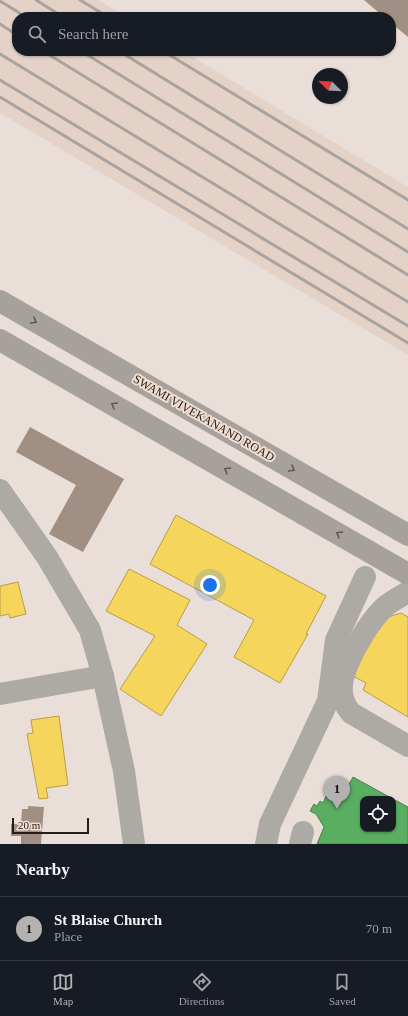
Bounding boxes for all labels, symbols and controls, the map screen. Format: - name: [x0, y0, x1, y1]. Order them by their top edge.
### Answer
- search box: [12, 12, 396, 56]
- icon: search: [26, 23, 48, 45]
- text: Search here: [58, 26, 128, 42]
- north arrow: [312, 68, 348, 104]
- one-way arrow: [30, 316, 37, 323]
- street label: SWAMI VIVEKANAND ROAD: [131, 372, 277, 464]
- one-way arrow: [111, 403, 118, 410]
- one-way arrow: [288, 464, 295, 471]
- one-way arrow: [224, 467, 231, 474]
- one-way arrow: [336, 532, 344, 539]
- your location: [200, 575, 220, 595]
- pin: 1: [324, 776, 350, 809]
- map controls: [360, 796, 396, 832]
- button: locate: [360, 796, 396, 832]
- scale bar: [12, 816, 89, 835]
- text: 20 m: [18, 819, 40, 831]
- text: Nearby: [16, 860, 70, 879]
- text: St Blaise Church: [54, 912, 162, 928]
- text: 1: [26, 921, 32, 936]
- text: 70 m: [366, 921, 392, 936]
- text: Place: [54, 929, 82, 944]
- tab: Map: [52, 971, 74, 1007]
- tab: Directions: [179, 971, 224, 1007]
- tab: Saved: [329, 971, 356, 1007]

